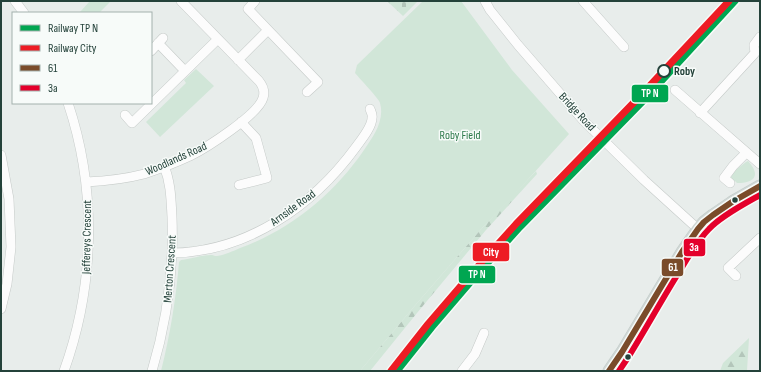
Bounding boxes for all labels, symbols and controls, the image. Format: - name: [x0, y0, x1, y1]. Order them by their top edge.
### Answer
- legend: [12, 12, 152, 104]
- text: Railway TP N: [48, 21, 98, 36]
- text: Railway City: [48, 41, 97, 56]
- text: 61: [48, 61, 58, 76]
- marker: Roby: [657, 64, 671, 78]
- place label: Roby: [674, 64, 695, 79]
- text: 3a: [48, 81, 58, 96]
- line badge: TP N: [631, 84, 669, 103]
- text: TP N: [641, 87, 659, 100]
- street label: Bridge Road: [555, 90, 599, 134]
- park label: Roby Field: [440, 128, 480, 143]
- street label: Woodlands Road: [143, 139, 209, 179]
- street label: Arnside Road: [267, 187, 319, 230]
- unlabelled marker: [730, 195, 740, 205]
- street label: Jeffereys Crescent: [79, 199, 95, 275]
- street label: Merton Crescent: [160, 234, 180, 303]
- line badge: 3a: [683, 238, 706, 257]
- text: 3a: [689, 241, 699, 254]
- line badge: City: [472, 242, 510, 262]
- text: City: [483, 246, 500, 259]
- line badge: 61: [661, 258, 684, 277]
- text: 61: [668, 261, 678, 274]
- line badge: TP N: [458, 265, 496, 284]
- text: TP N: [468, 268, 486, 281]
- unlabelled marker: [623, 352, 633, 362]

